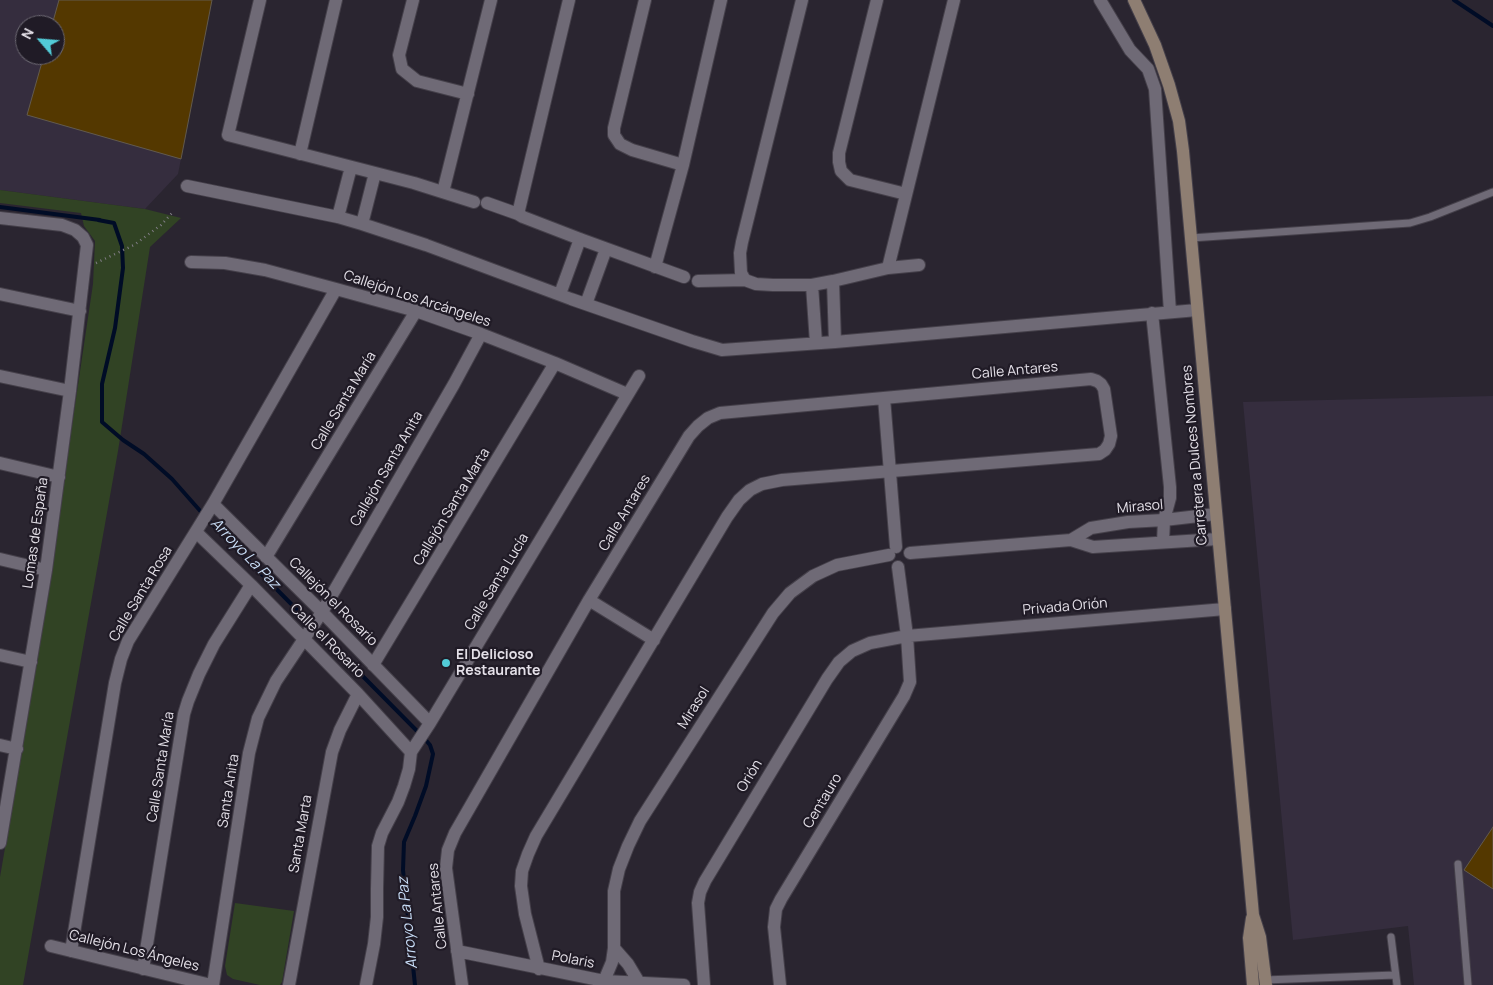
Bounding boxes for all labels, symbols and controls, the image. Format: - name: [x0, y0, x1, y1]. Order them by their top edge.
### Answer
- north arrow: [15, 15, 65, 65]
- text: N: [16, 25, 38, 42]
- street label: Callejón Los Arcángeles: [341, 267, 493, 331]
- street label: Calle Santa María: [308, 349, 380, 453]
- street label: Calle Antares: [971, 359, 1059, 383]
- street label: Carretera a Dulces Nombres: [1179, 364, 1211, 546]
- street label: Callejón Santa Anita: [347, 408, 427, 530]
- street label: Callejón Santa Marta: [410, 445, 494, 569]
- street label: Calle Antares: [596, 472, 654, 554]
- street label: Lomas de España: [20, 476, 52, 590]
- street label: Mirasol: [1116, 497, 1164, 517]
- water label: Arroyo La Paz: [207, 515, 283, 593]
- street label: Calle Santa Lucía: [461, 530, 533, 634]
- street label: Calle Santa Rosa: [106, 543, 176, 645]
- street label: Callejón el Rosario: [285, 554, 381, 650]
- street label: Privada Orión: [1022, 595, 1108, 619]
- street label: Calle el Rosario: [286, 600, 368, 682]
- place label: El Delicioso Restaurante: [456, 647, 540, 680]
- marker: El Delicioso Restaurante: [440, 657, 452, 669]
- street label: Mirasol: [675, 684, 713, 732]
- street label: Calle Santa María: [144, 710, 178, 824]
- street label: Santa Anita: [215, 753, 243, 829]
- street label: Orión: [734, 757, 766, 795]
- street label: Centauro: [800, 770, 846, 832]
- street label: Santa Marta: [286, 794, 316, 874]
- street label: Calle Antares: [425, 862, 451, 950]
- water label: Arroyo La Paz: [394, 876, 422, 970]
- street label: Callejón Los Ángeles: [67, 927, 201, 975]
- street label: Polaris: [550, 948, 596, 972]

